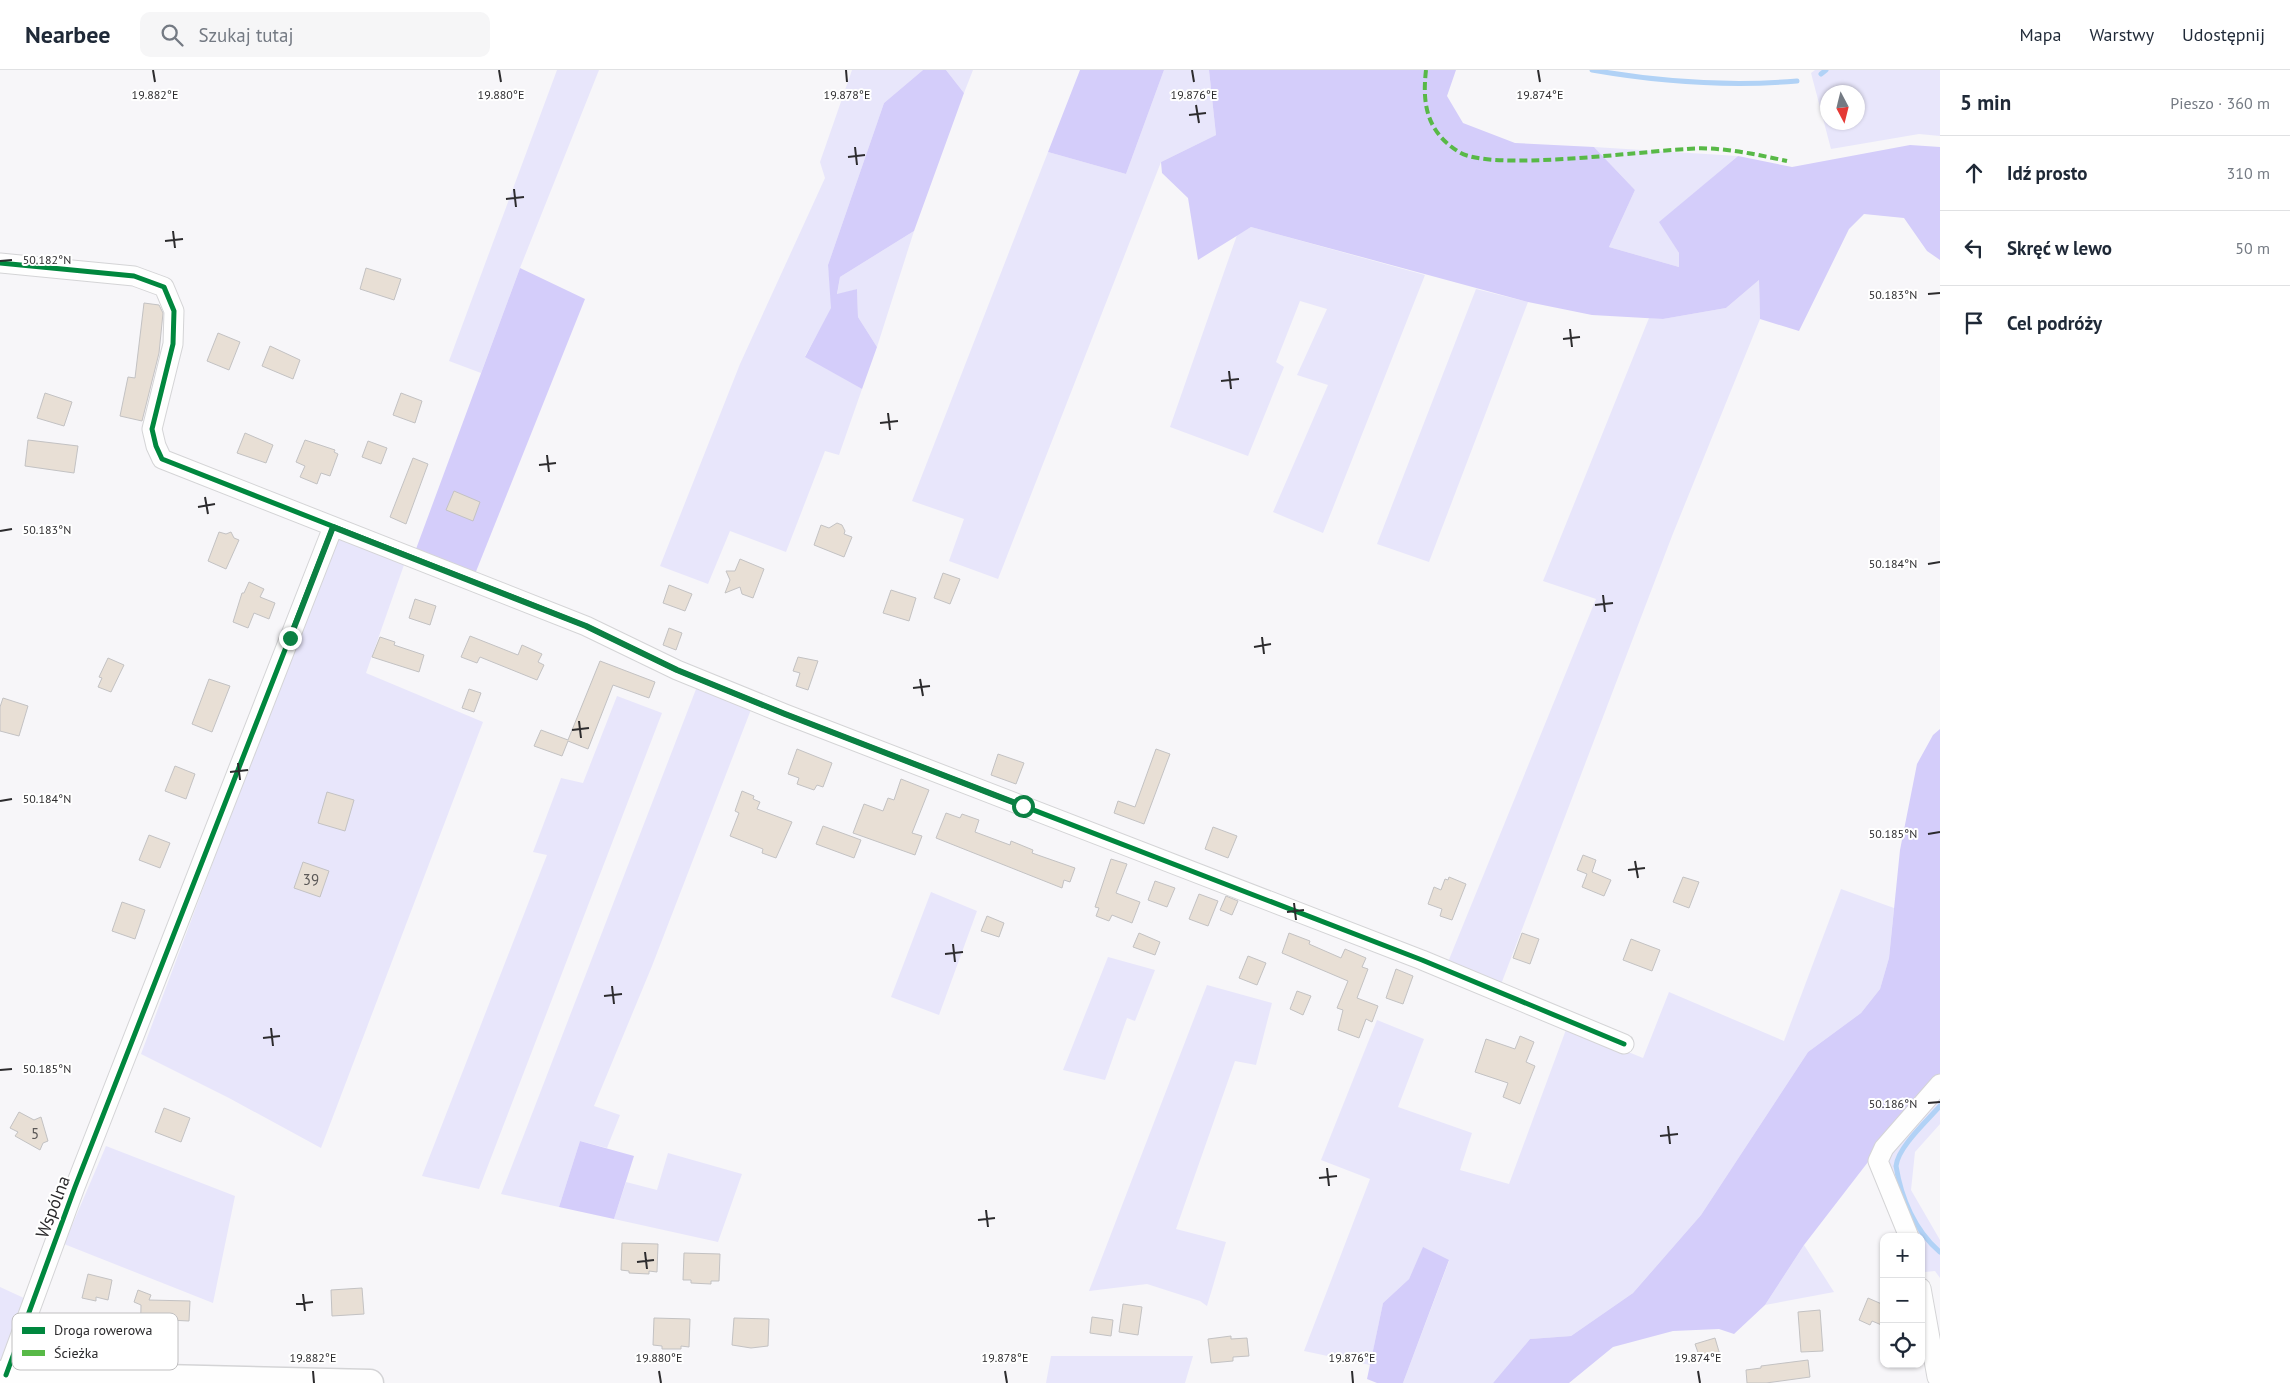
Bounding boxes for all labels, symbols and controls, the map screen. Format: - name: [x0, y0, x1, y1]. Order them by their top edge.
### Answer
- search box: [140, 12, 490, 57]
- text: Nearbee: [25, 19, 110, 50]
- icon: search: [158, 21, 186, 49]
- text: Szukaj tutaj: [198, 23, 294, 47]
- text: Mapa: [2020, 23, 2061, 46]
- text: Warstwy: [2089, 23, 2154, 46]
- text: Udostępnij: [2182, 23, 2265, 46]
- north arrow: [1820, 85, 1865, 130]
- text: 19.882°E: [132, 87, 178, 102]
- text: 19.880°E: [478, 87, 524, 102]
- text: 19.878°E: [824, 87, 870, 102]
- text: 19.876°E: [1171, 87, 1217, 102]
- text: 19.874°E: [1517, 87, 1563, 102]
- text: 5 min: [1960, 89, 2011, 116]
- text: Pieszo · 360 m: [2170, 93, 2270, 113]
- icon: ahead: [1960, 159, 1988, 187]
- text: Idź prosto: [2007, 161, 2087, 185]
- text: 310 m: [2227, 163, 2270, 183]
- icon: left: [1960, 234, 1988, 262]
- text: Skręć w lewo: [2007, 236, 2112, 260]
- text: 50 m: [2235, 238, 2270, 258]
- text: 50.182°N: [23, 252, 71, 267]
- text: 50.183°N: [1869, 287, 1917, 302]
- icon: arrive: [1960, 309, 1988, 337]
- text: Cel podróży: [2007, 311, 2102, 335]
- text: 50.183°N: [23, 522, 71, 537]
- text: 50.184°N: [1869, 556, 1917, 571]
- route end: [279, 627, 302, 650]
- text: 50.184°N: [23, 791, 71, 806]
- route start: [1012, 795, 1035, 818]
- text: 50.185°N: [1869, 826, 1917, 841]
- house number: 39: [303, 870, 319, 889]
- text: 50.185°N: [23, 1061, 71, 1076]
- text: 50.186°N: [1869, 1096, 1917, 1111]
- house number: 5: [31, 1124, 39, 1143]
- street label: Wspólna: [30, 1172, 75, 1241]
- map controls: [1880, 1233, 1925, 1368]
- button: +: [1880, 1233, 1925, 1278]
- button: −: [1880, 1278, 1925, 1323]
- legend: [12, 1313, 178, 1370]
- text: Droga rowerowa: [54, 1321, 152, 1339]
- button: locate: [1880, 1323, 1925, 1368]
- text: Ścieżka: [54, 1344, 98, 1362]
- text: 19.882°E: [290, 1350, 336, 1365]
- text: 19.880°E: [636, 1350, 682, 1365]
- text: 19.878°E: [982, 1350, 1028, 1365]
- text: 19.876°E: [1329, 1350, 1375, 1365]
- text: 19.874°E: [1675, 1350, 1721, 1365]

